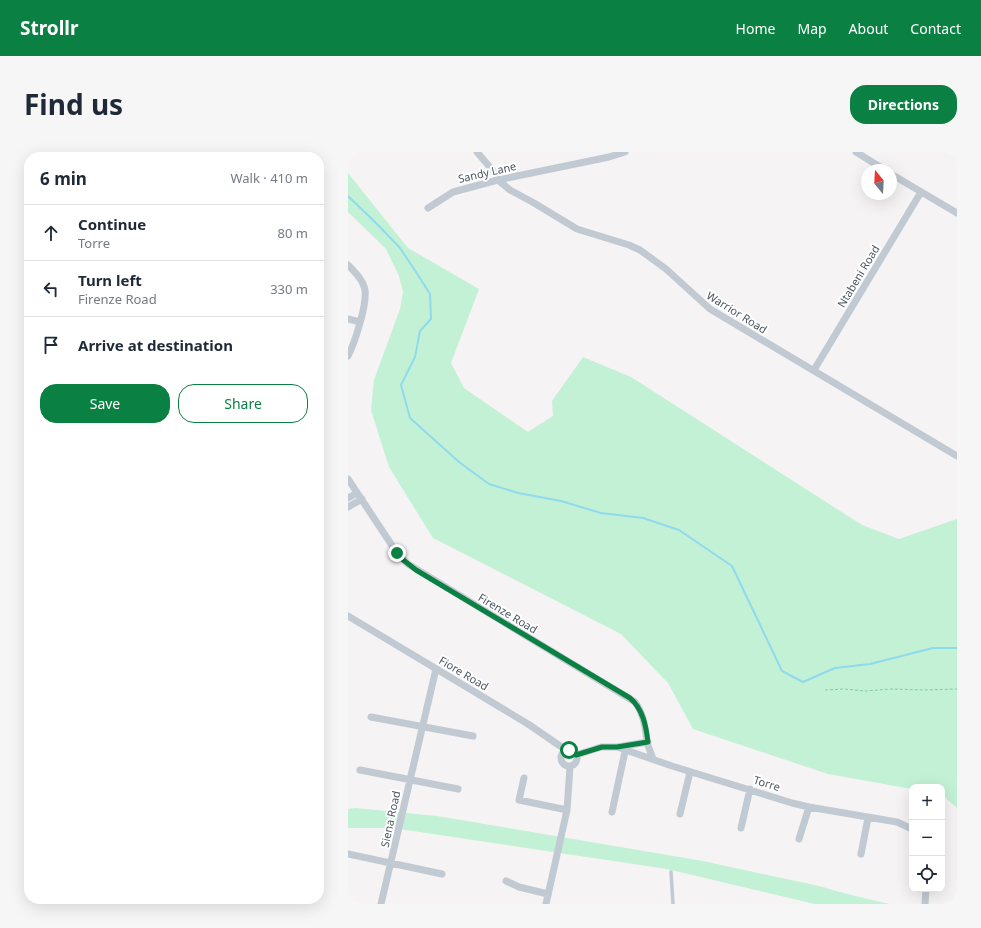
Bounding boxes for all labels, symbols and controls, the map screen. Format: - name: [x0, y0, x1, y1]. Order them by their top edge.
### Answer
- text: Strollr: [20, 15, 79, 41]
- text: Home: [736, 19, 775, 38]
- text: Map: [797, 19, 827, 38]
- text: About: [849, 19, 888, 38]
- text: Contact: [910, 19, 961, 38]
- text: Find us: [24, 85, 123, 123]
- button: Directions: [850, 85, 957, 124]
- street label: Sandy Lane: [456, 158, 518, 186]
- north arrow: [861, 164, 897, 200]
- text: 6 min: [40, 167, 87, 190]
- text: Walk · 410 m: [230, 169, 308, 187]
- text: Continue: [78, 214, 146, 234]
- icon: ahead: [40, 222, 62, 244]
- text: 80 m: [278, 224, 308, 242]
- text: Torre: [78, 234, 110, 252]
- street label: Ntabeni Road: [833, 242, 883, 310]
- text: Turn left: [78, 270, 142, 290]
- icon: left: [40, 278, 62, 300]
- text: 330 m: [270, 280, 308, 298]
- street label: Warrior Road: [704, 287, 770, 337]
- text: Firenze Road: [78, 290, 157, 308]
- icon: arrive: [40, 334, 62, 356]
- text: Arrive at destination: [78, 335, 233, 355]
- button: Save: [40, 384, 170, 423]
- button: Share: [178, 384, 308, 423]
- route end: [388, 544, 406, 562]
- street label: Firenze Road: [476, 589, 540, 637]
- street label: Fiore Road: [437, 652, 491, 694]
- route start: [560, 741, 578, 759]
- street label: Torre: [752, 772, 782, 794]
- map controls: [909, 784, 945, 892]
- button: +: [909, 784, 945, 820]
- street label: Siena Road: [377, 789, 403, 849]
- button: −: [909, 820, 945, 856]
- button: locate: [909, 856, 945, 892]

